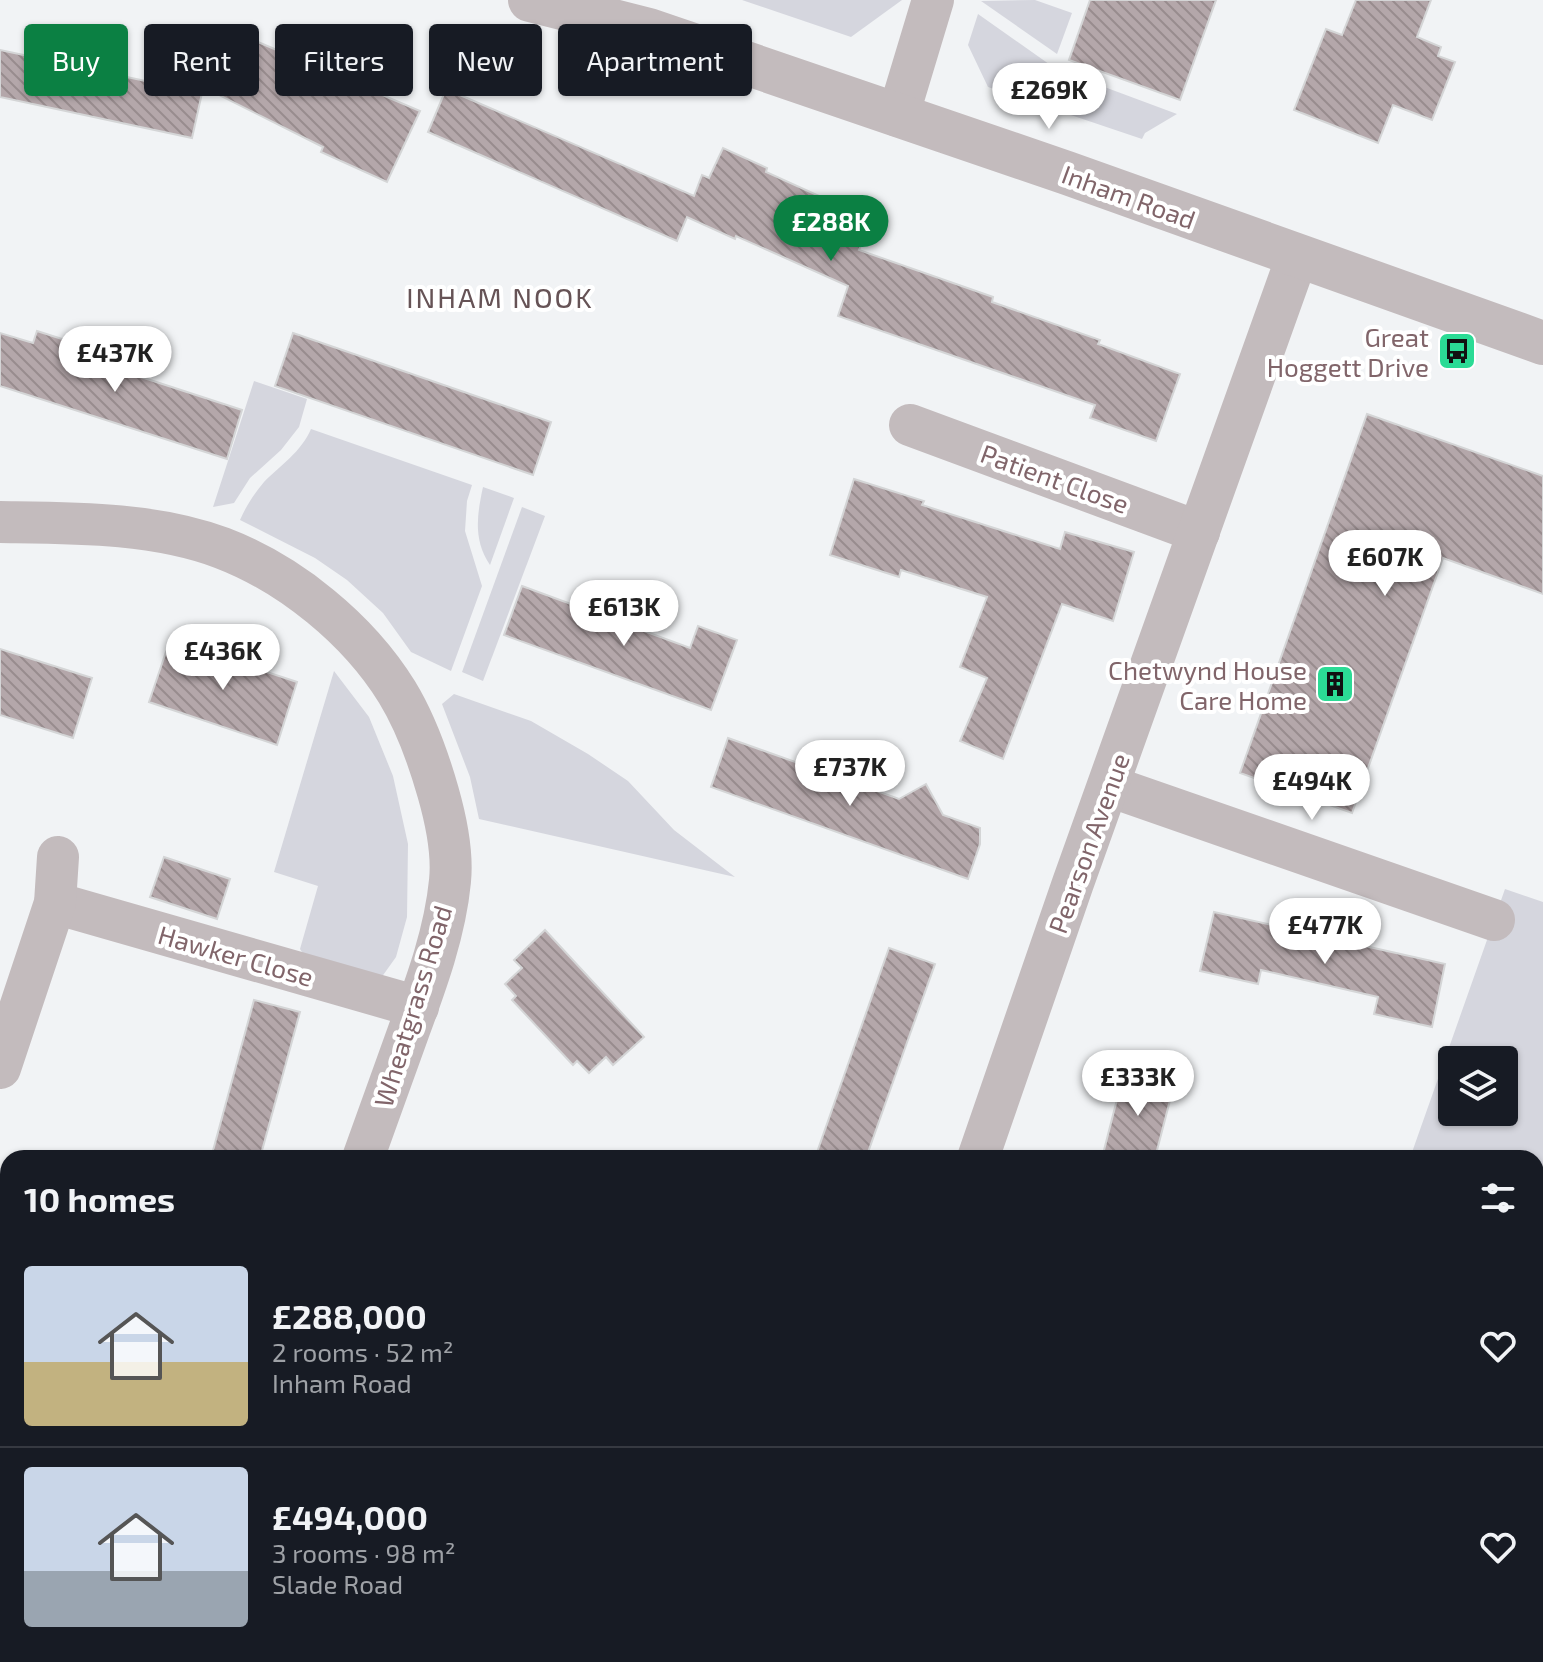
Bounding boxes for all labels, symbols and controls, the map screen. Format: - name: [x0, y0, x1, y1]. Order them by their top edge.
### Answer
- chip: Buy: [24, 24, 128, 96]
- chip: Rent: [144, 24, 259, 96]
- chip: Filters: [275, 24, 413, 96]
- chip: New: [429, 24, 542, 96]
- chip: Apartment: [558, 24, 752, 96]
- pin: £269K: [993, 63, 1105, 131]
- text: £269K: [1010, 73, 1088, 104]
- street label: Inham Road: [1058, 158, 1200, 234]
- pin: £288K: [775, 195, 887, 263]
- text: £288K: [791, 205, 871, 236]
- district label: INHAM NOOK: [406, 280, 594, 314]
- place label: Great Hoggett Drive: [1267, 321, 1429, 382]
- pin: £437K: [59, 326, 171, 394]
- bus stop icon: Great Hoggett Drive: [1436, 330, 1478, 372]
- text: £437K: [77, 336, 153, 367]
- street label: Patient Close: [977, 437, 1133, 519]
- pin: £607K: [1329, 530, 1441, 598]
- text: £607K: [1346, 540, 1424, 571]
- pin: £613K: [568, 580, 680, 648]
- text: £613K: [587, 590, 661, 621]
- pin: £436K: [167, 624, 279, 692]
- text: £436K: [184, 634, 262, 665]
- place label: Chetwynd House Care Home: [1108, 654, 1307, 715]
- building icon: Chetwynd House Care Home: [1314, 663, 1356, 705]
- pin: £737K: [794, 740, 906, 808]
- street label: Pearson Avenue: [1041, 749, 1135, 937]
- text: £737K: [813, 750, 887, 781]
- pin: £494K: [1256, 754, 1368, 822]
- text: £494K: [1272, 764, 1352, 795]
- pin: £477K: [1269, 898, 1381, 966]
- street label: Wheatgrass Road: [367, 901, 457, 1111]
- text: £477K: [1287, 908, 1363, 939]
- street label: Hawker Close: [155, 918, 317, 992]
- map controls: [1438, 1046, 1518, 1126]
- button: layers: [1438, 1046, 1518, 1126]
- pin: £333K: [1082, 1050, 1194, 1118]
- text: £333K: [1100, 1060, 1176, 1091]
- icon: filters: [1476, 1176, 1520, 1220]
- text: 10 homes: [24, 1178, 175, 1219]
- text: £288,000: [272, 1295, 427, 1336]
- icon: home: [88, 1298, 184, 1394]
- icon: heart: [1476, 1324, 1520, 1368]
- text: 2 rooms · 52 m²: [272, 1336, 454, 1367]
- text: Inham Road: [272, 1367, 412, 1398]
- text: £494,000: [272, 1496, 428, 1537]
- icon: home: [88, 1499, 184, 1595]
- icon: heart: [1476, 1525, 1520, 1569]
- text: 3 rooms · 98 m²: [272, 1537, 456, 1568]
- text: Slade Road: [272, 1568, 403, 1599]

